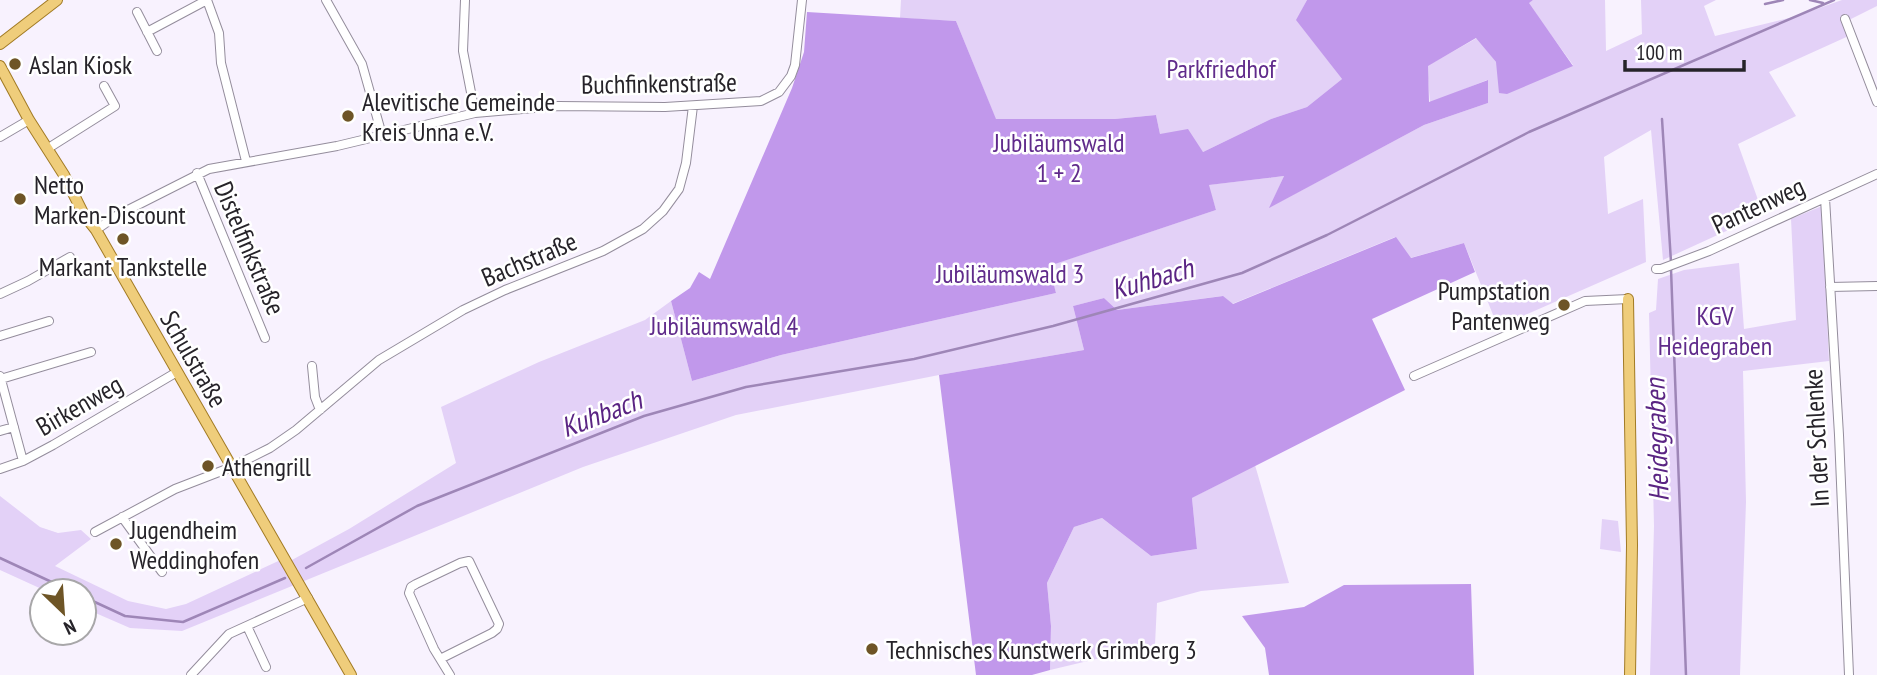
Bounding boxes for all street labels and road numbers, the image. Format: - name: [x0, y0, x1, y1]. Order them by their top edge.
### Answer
- street label: Buchfinkenstraße: [581, 65, 737, 101]
- street label: Pantenweg: [1706, 169, 1810, 241]
- street label: Distelfinkstraße: [207, 176, 293, 320]
- street label: Bachstraße: [476, 224, 582, 294]
- street label: Schulstraße: [153, 305, 235, 413]
- street label: Birkenweg: [30, 367, 128, 443]
- street label: In der Schlenke: [1796, 368, 1836, 508]

